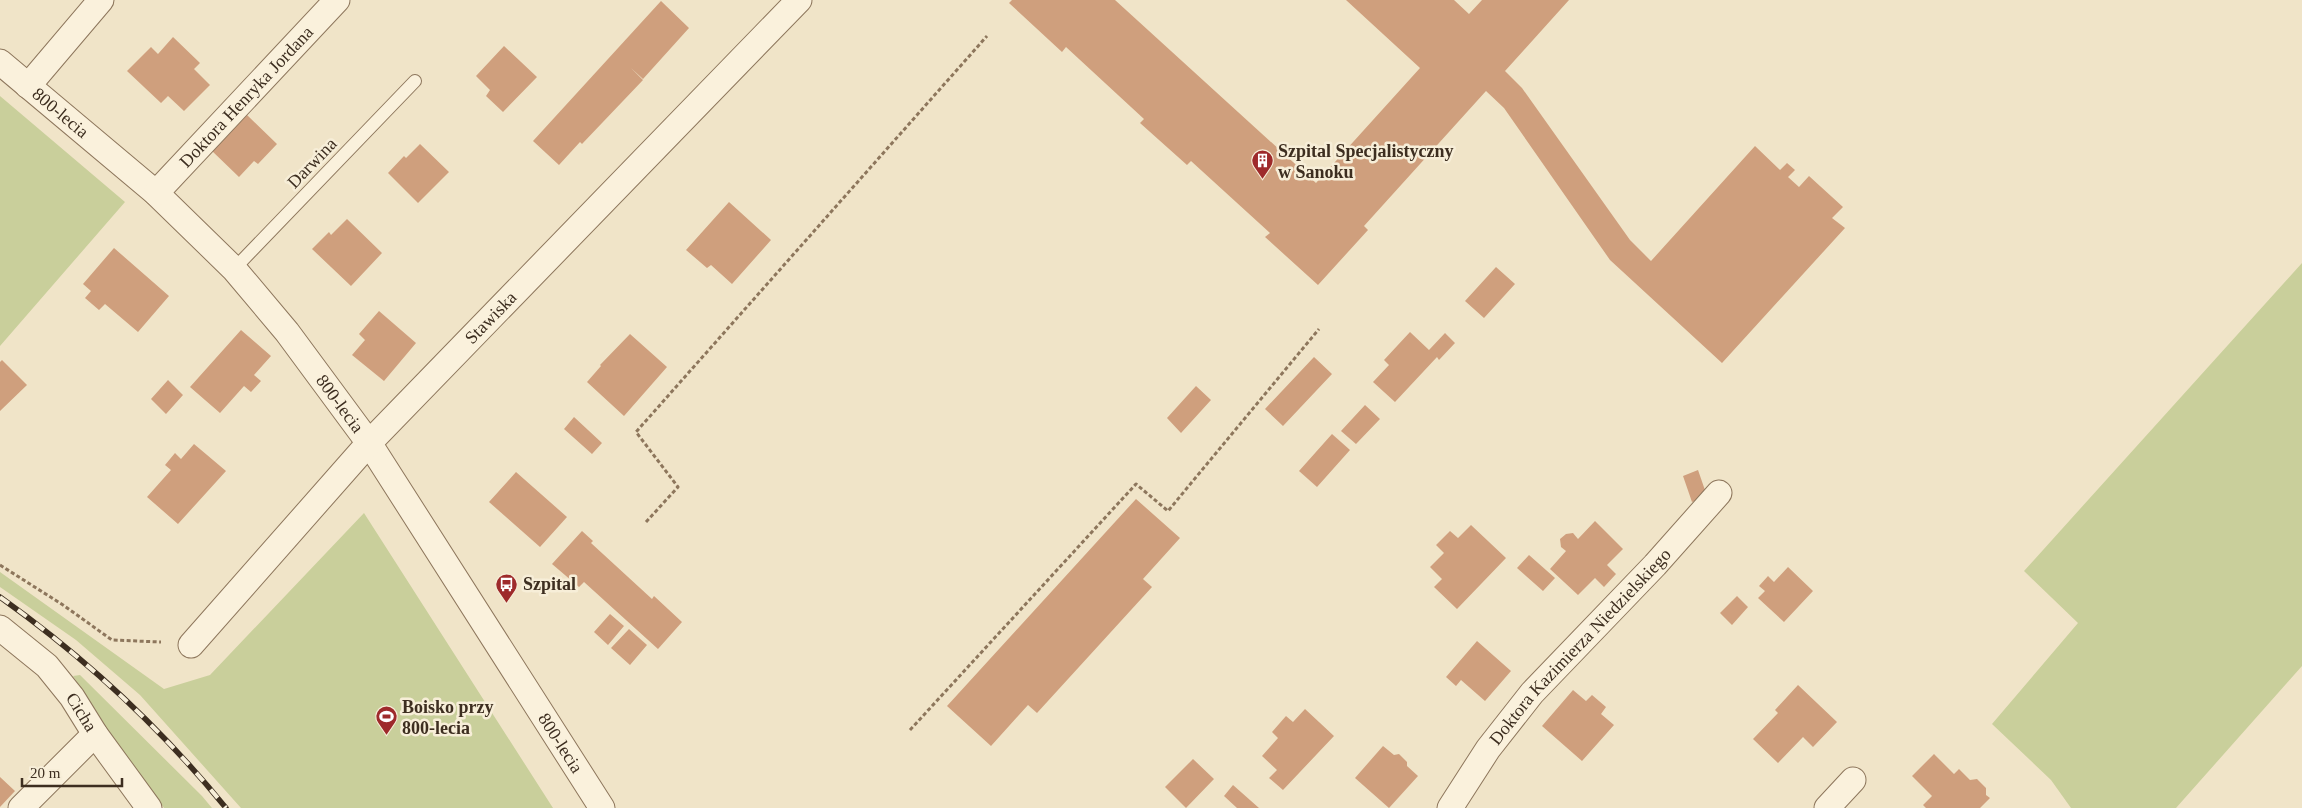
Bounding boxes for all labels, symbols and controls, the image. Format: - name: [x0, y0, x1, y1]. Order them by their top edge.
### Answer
- street label: Doktora Henryka Jordana: [175, 22, 317, 171]
- street label: 800-lecia: [28, 84, 93, 142]
- street label: Darwina: [283, 134, 341, 192]
- place label: Szpital Specjalistyczny w Sanoku: [1278, 141, 1454, 182]
- building icon: Szpital Specjalistyczny w Sanoku: [1250, 149, 1274, 180]
- street label: Stawiska: [461, 287, 521, 348]
- street label: 800-lecia: [312, 371, 368, 437]
- street label: Doktora Kazimierza Niedzielskiego: [1485, 544, 1675, 749]
- bus stop icon: Szpital: [495, 572, 519, 603]
- place label: Szpital: [523, 574, 576, 594]
- street label: Cicha: [62, 689, 101, 735]
- place label: Boisko przy 800-lecia: [402, 697, 494, 738]
- sports icon: Boisko przy 800-lecia: [374, 705, 398, 736]
- street label: 800-lecia: [534, 709, 587, 777]
- scale bar: [22, 756, 122, 788]
- text: 20 m: [30, 765, 61, 781]

